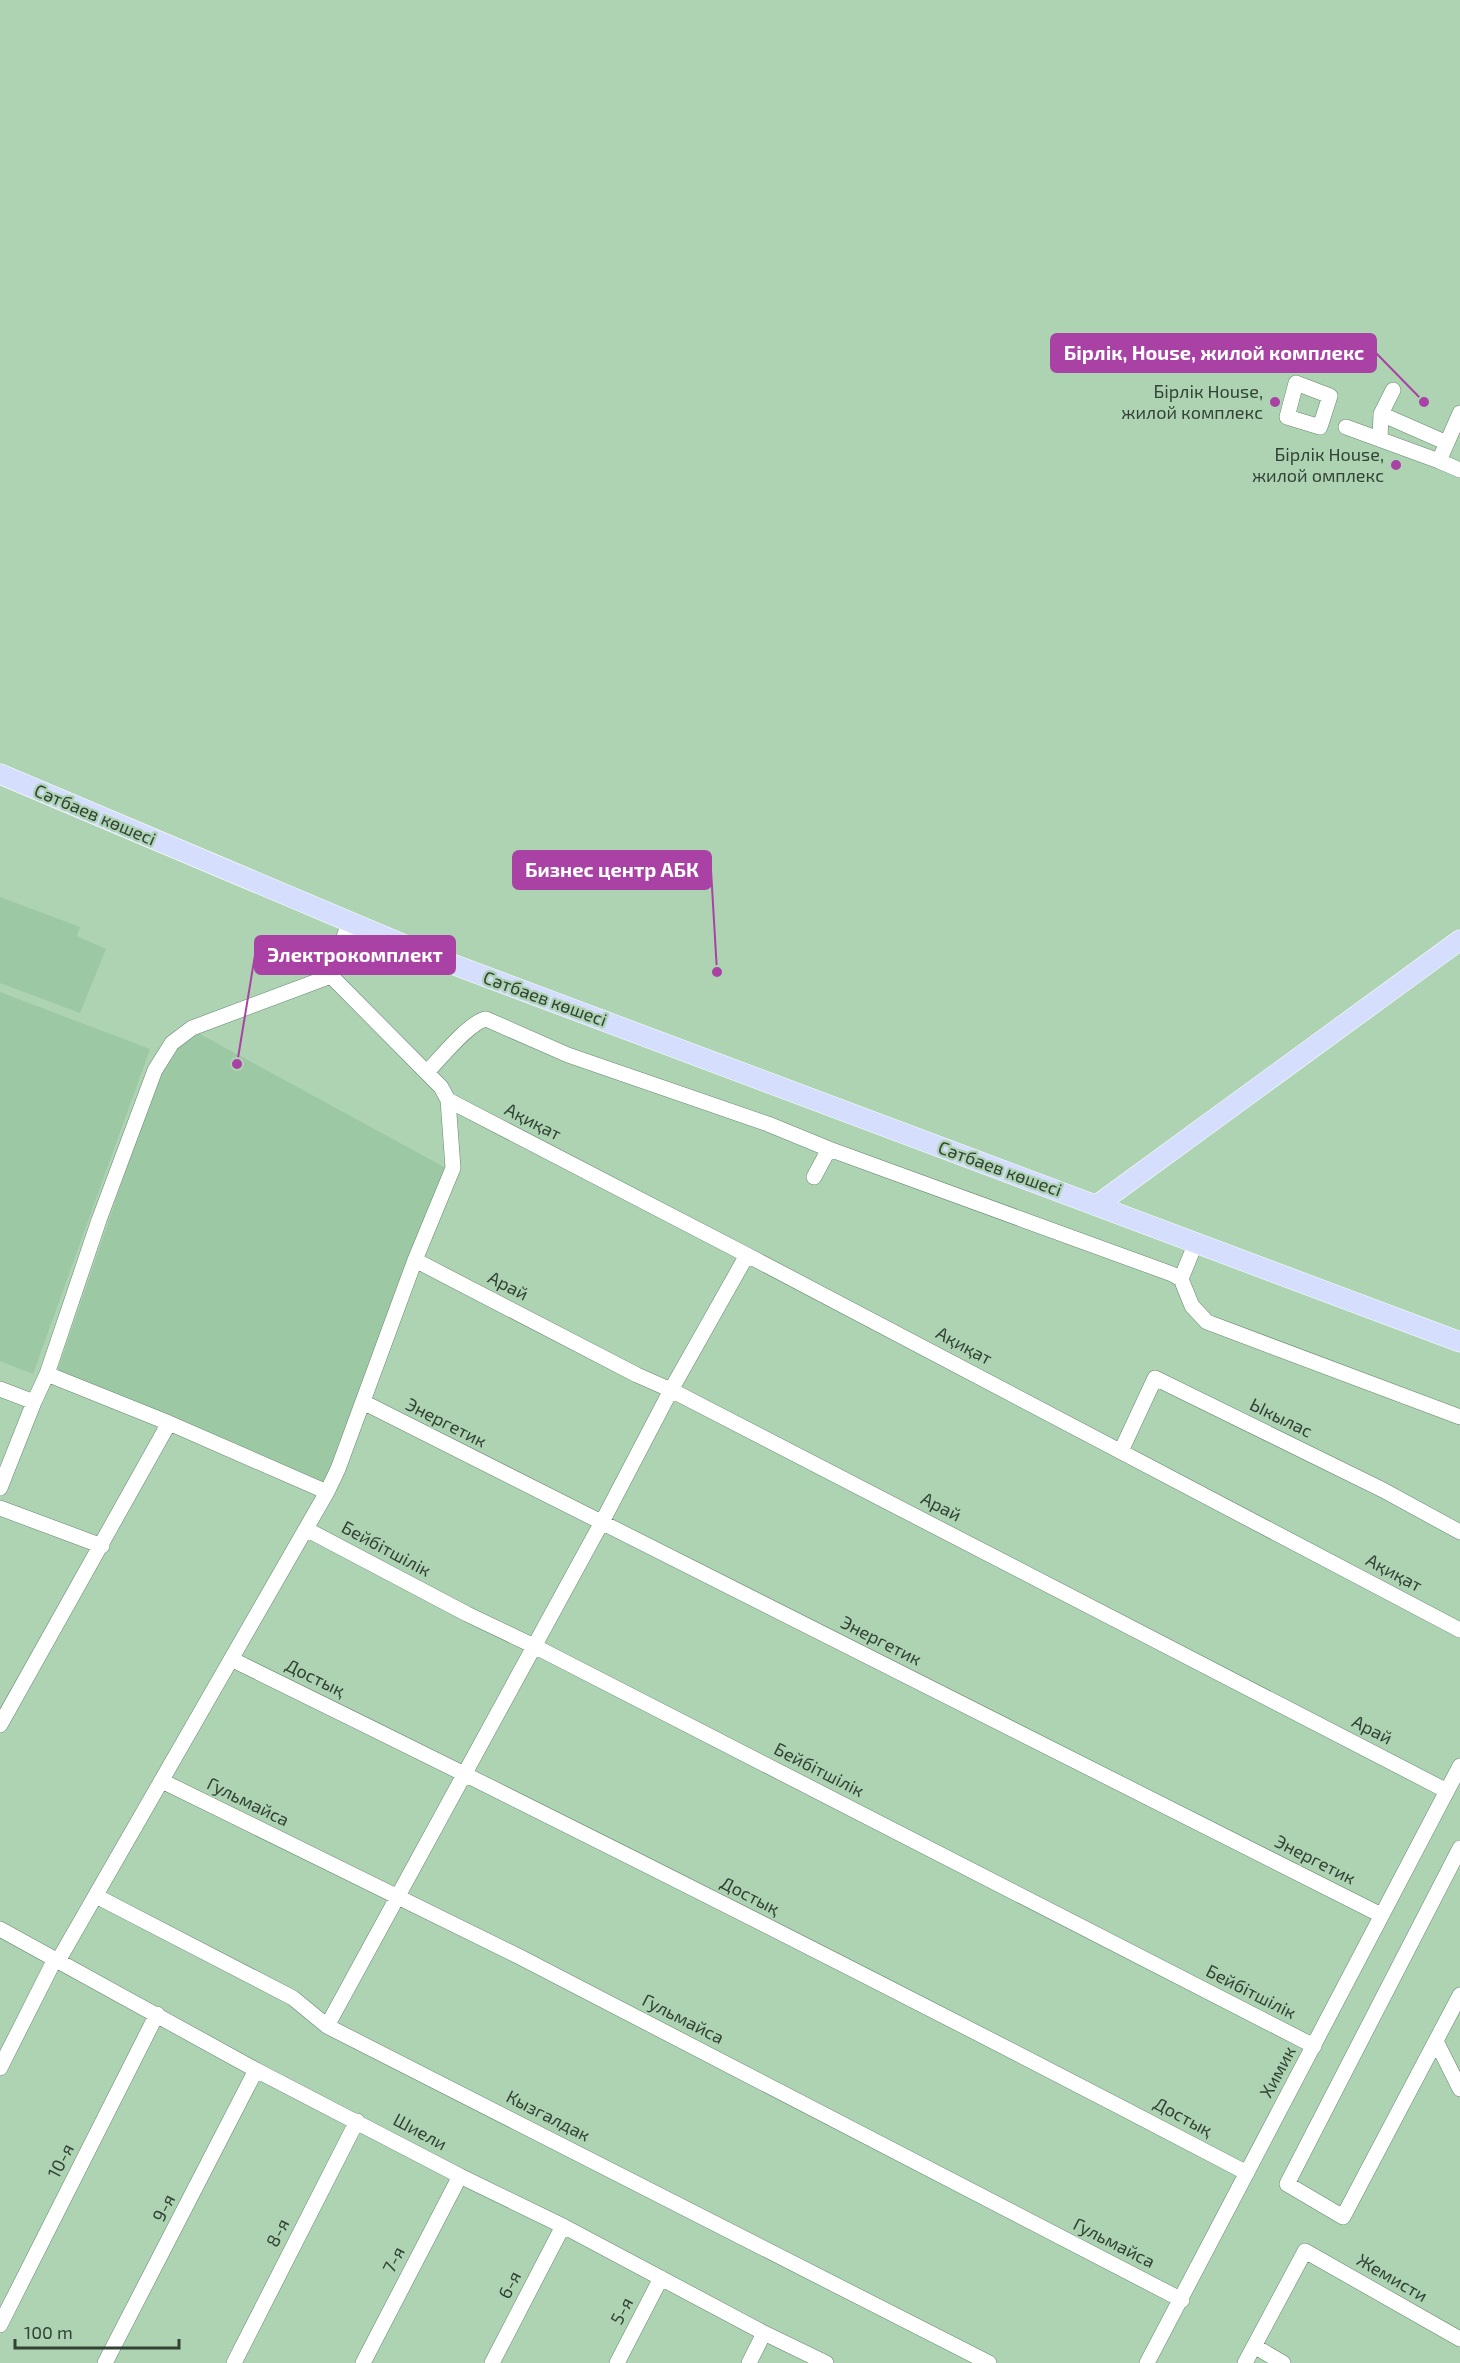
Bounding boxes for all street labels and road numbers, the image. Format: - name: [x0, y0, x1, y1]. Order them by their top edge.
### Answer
- street label: Сәтбаев көшесі: [31, 779, 160, 850]
- street label: Сәтбаев көшесі: [480, 965, 610, 1031]
- street label: Ақиқат: [502, 1098, 566, 1145]
- street label: Сәтбаев көшесі: [935, 1135, 1065, 1201]
- street label: Арай: [485, 1266, 532, 1304]
- street label: Ақиқат: [933, 1321, 996, 1369]
- street label: Энергетик: [402, 1392, 491, 1452]
- street label: Ыкылас: [1247, 1393, 1316, 1442]
- street label: Арай: [918, 1487, 965, 1525]
- street label: Бейбітшілік: [338, 1515, 435, 1581]
- street label: Ақиқат: [1363, 1548, 1426, 1596]
- street label: Энергетик: [837, 1610, 926, 1670]
- street label: Достық: [282, 1653, 349, 1701]
- street label: Арай: [1349, 1710, 1396, 1748]
- street label: Бейбітшілік: [771, 1737, 868, 1801]
- street label: Гульмайса: [204, 1772, 293, 1830]
- street label: Энергетик: [1271, 1829, 1360, 1889]
- street label: Достық: [717, 1871, 784, 1919]
- street label: Бейбітшілік: [1203, 1959, 1300, 2023]
- street label: Гульмайса: [639, 1988, 728, 2048]
- street label: Химик: [1254, 2042, 1300, 2101]
- street label: Кызгалдак: [503, 2085, 594, 2146]
- street label: Достық: [1150, 2092, 1217, 2141]
- street label: Шиели: [390, 2108, 451, 2154]
- street label: 10-я: [42, 2140, 78, 2182]
- street label: 9-я: [147, 2190, 179, 2225]
- street label: Гульмайса: [1070, 2212, 1159, 2272]
- street label: 8-я: [261, 2215, 293, 2250]
- street label: 7-я: [377, 2243, 409, 2276]
- street label: Жемисти: [1353, 2248, 1432, 2306]
- street label: 6-я: [493, 2267, 525, 2302]
- street label: 5-я: [605, 2293, 637, 2328]

